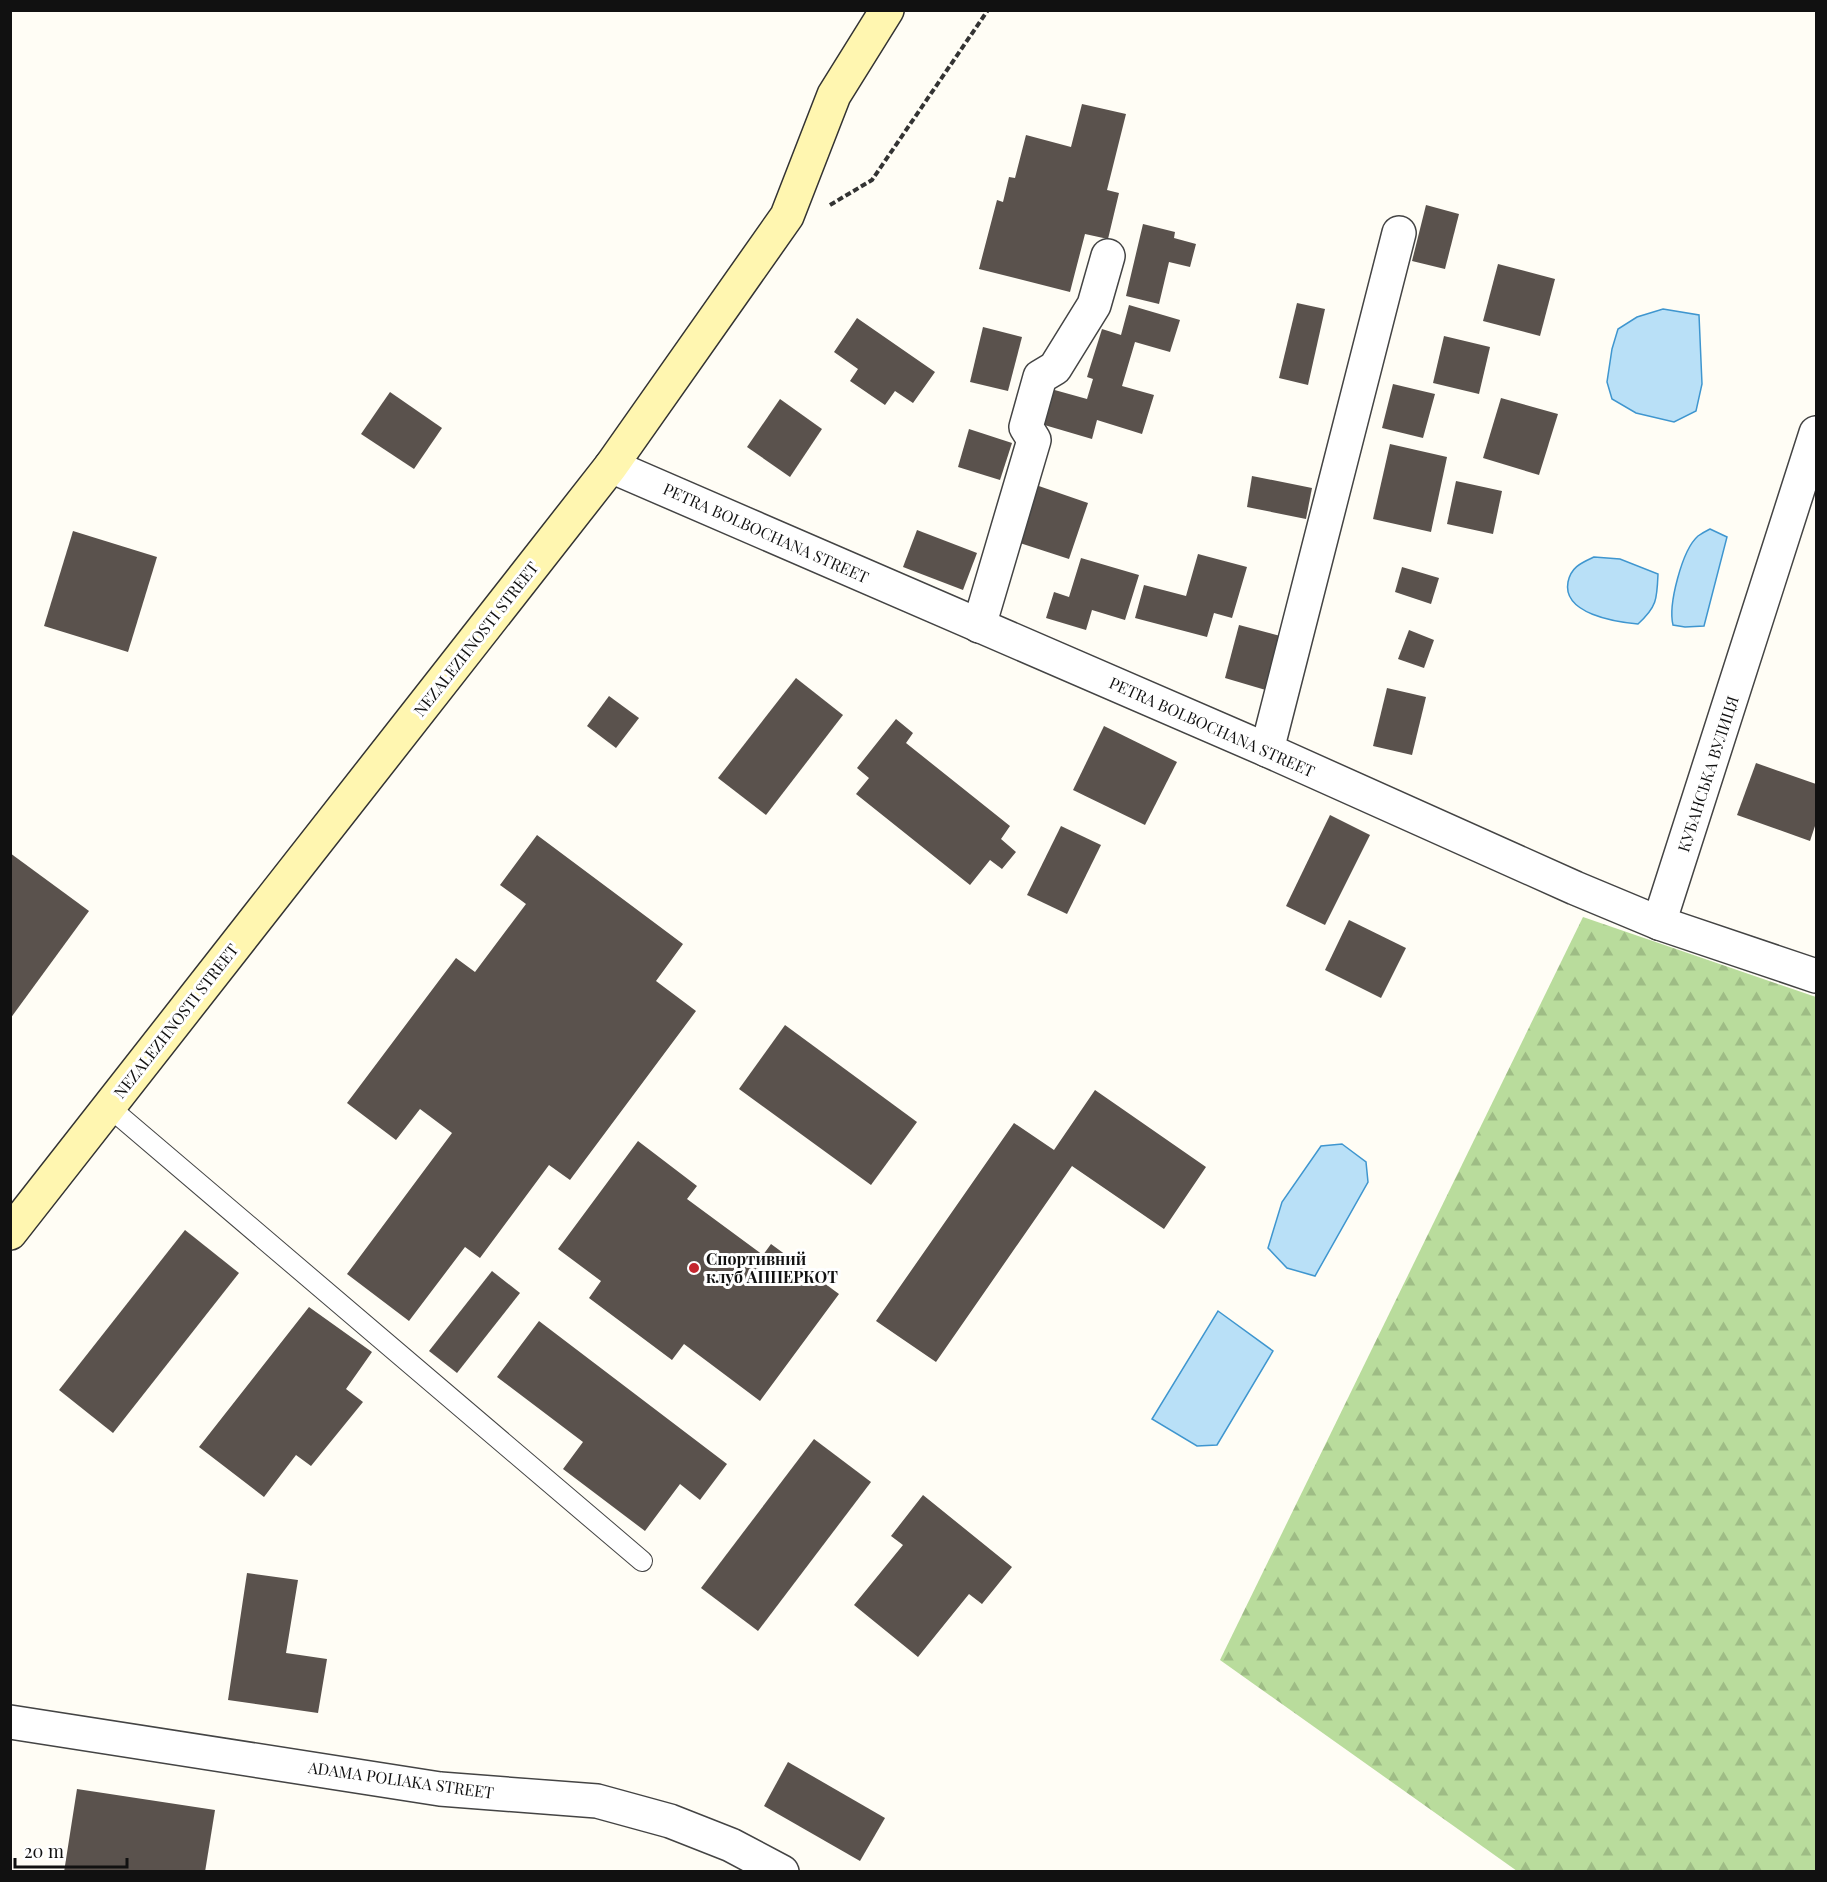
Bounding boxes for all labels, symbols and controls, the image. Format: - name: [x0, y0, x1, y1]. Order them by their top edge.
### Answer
- street label: PETRA BOLBOCHANA STREET: [660, 478, 872, 587]
- street label: NEZALEZHNOSTI STREET: [409, 557, 543, 720]
- street label: PETRA BOLBOCHANA STREET: [1106, 672, 1318, 781]
- street label: КУБАНСЬКА ВУЛИЦЯ: [1672, 693, 1743, 855]
- street label: NEZALEZHNOSTI STREET: [109, 939, 243, 1102]
- place label: Спортивний клуб АППЕРКОТ: [706, 1248, 838, 1287]
- marker: Спортивний клуб АППЕРКОТ: [687, 1261, 701, 1275]
- street label: ADAMA POLIAKA STREET: [306, 1756, 495, 1803]
- scale bar: [15, 1831, 128, 1869]
- text: 20 m: [24, 1839, 64, 1863]

